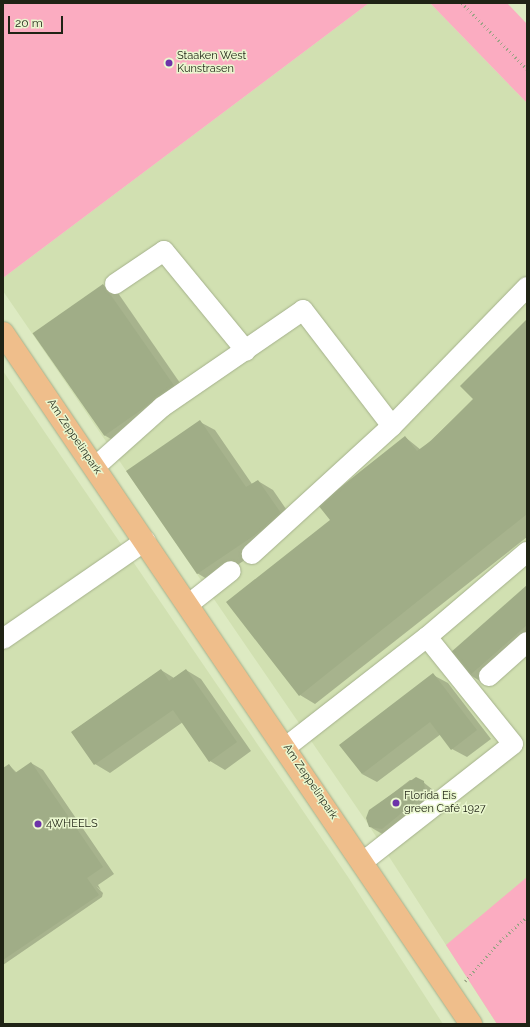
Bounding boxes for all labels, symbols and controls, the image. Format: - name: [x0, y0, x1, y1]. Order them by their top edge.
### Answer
- scale bar: [10, 8, 65, 34]
- text: 20 m: [15, 16, 43, 30]
- place label: Staaken West Kunstrasen: [177, 50, 247, 76]
- marker: Staaken West Kunstrasen: [164, 58, 174, 68]
- street label: Am Zeppelinpark: [44, 397, 104, 477]
- street label: Am Zeppelinpark: [280, 742, 340, 822]
- place label: Florida Eis green Café 1927: [404, 790, 486, 816]
- marker: Florida Eis green Café 1927: [391, 798, 401, 808]
- place label: 4WHEELS: [46, 817, 98, 831]
- marker: 4WHEELS: [33, 819, 43, 829]

